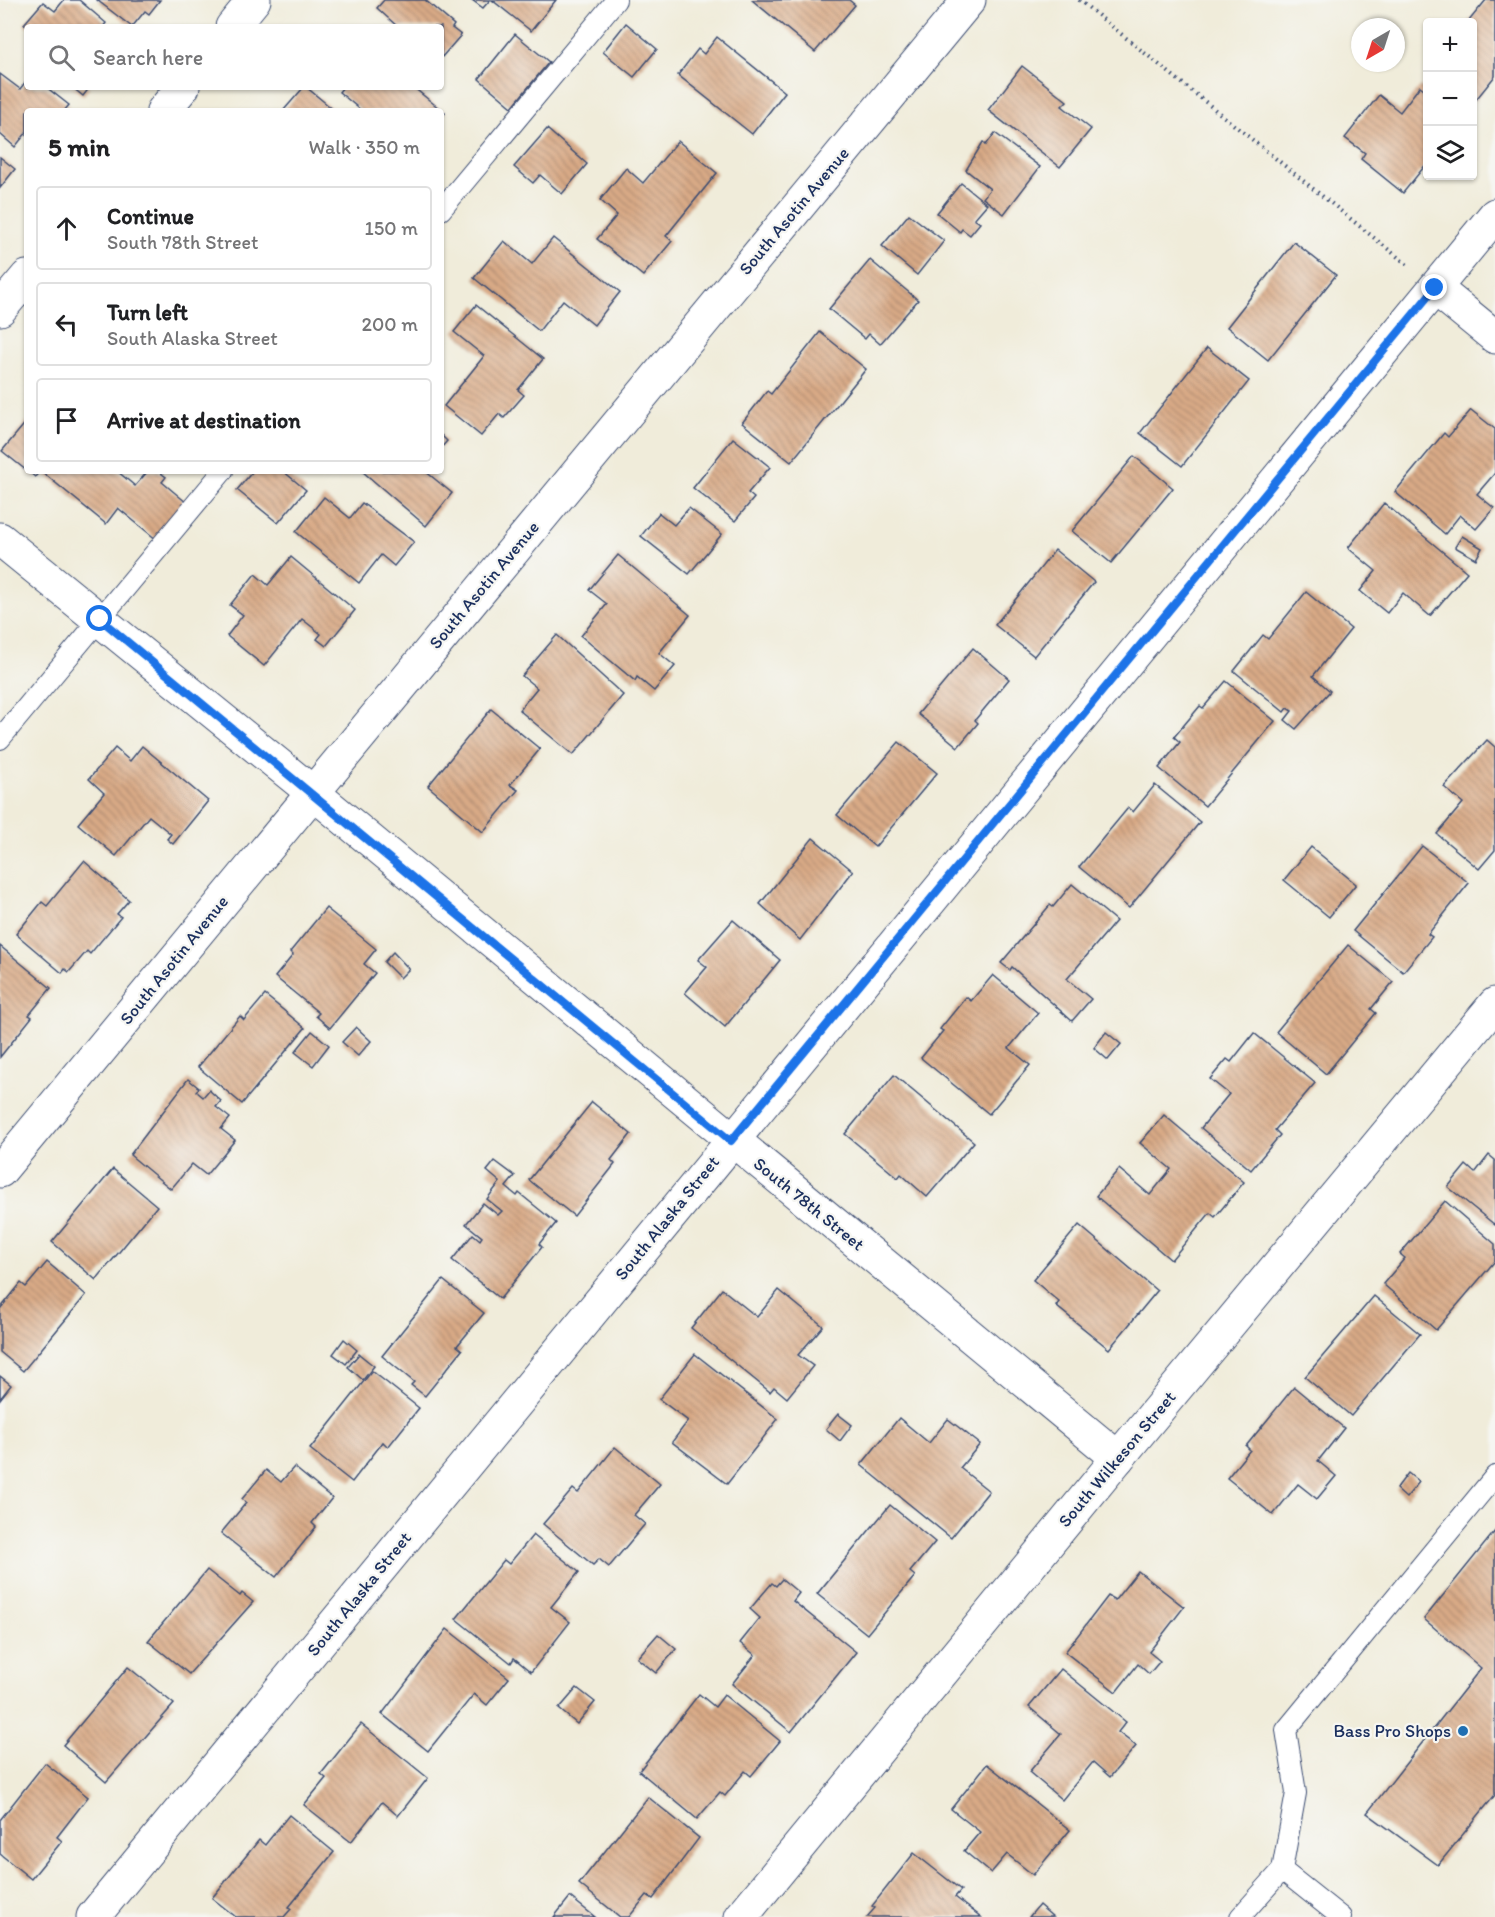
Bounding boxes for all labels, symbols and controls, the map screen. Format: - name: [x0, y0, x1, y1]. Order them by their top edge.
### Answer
- north arrow: [1351, 18, 1405, 72]
- map controls: [1423, 18, 1477, 180]
- button: +: [1423, 18, 1477, 72]
- search box: [24, 24, 444, 90]
- icon: search: [45, 41, 78, 74]
- text: Search here: [93, 44, 203, 71]
- button: −: [1423, 72, 1477, 126]
- button: layers: [1423, 126, 1477, 180]
- text: 5 min: [48, 131, 110, 163]
- text: Walk · 350 m: [309, 135, 420, 159]
- street label: South Asotin Avenue: [734, 143, 854, 279]
- text: Continue: [107, 203, 194, 230]
- icon: ahead: [50, 212, 83, 245]
- text: 150 m: [365, 216, 418, 240]
- text: South 78th Street: [107, 230, 259, 254]
- route end: [1421, 274, 1447, 300]
- text: Turn left: [107, 299, 188, 326]
- icon: left: [50, 308, 83, 341]
- text: 200 m: [362, 312, 418, 336]
- text: South Alaska Street: [107, 326, 278, 350]
- icon: arrive: [50, 404, 83, 437]
- text: Arrive at destination: [107, 407, 301, 434]
- street label: South Asotin Avenue: [424, 517, 544, 653]
- route start: [86, 605, 112, 631]
- street label: South Asotin Avenue: [115, 891, 233, 1029]
- street label: South Alaska Street: [610, 1151, 724, 1285]
- street label: South 78th Street: [749, 1153, 869, 1256]
- street label: South Wilkeson Street: [1054, 1386, 1181, 1532]
- street label: South Alaska Street: [302, 1527, 416, 1661]
- place label: Bass Pro Shops: [1333, 1720, 1451, 1742]
- marker: Bass Pro Shops: [1456, 1724, 1470, 1738]

